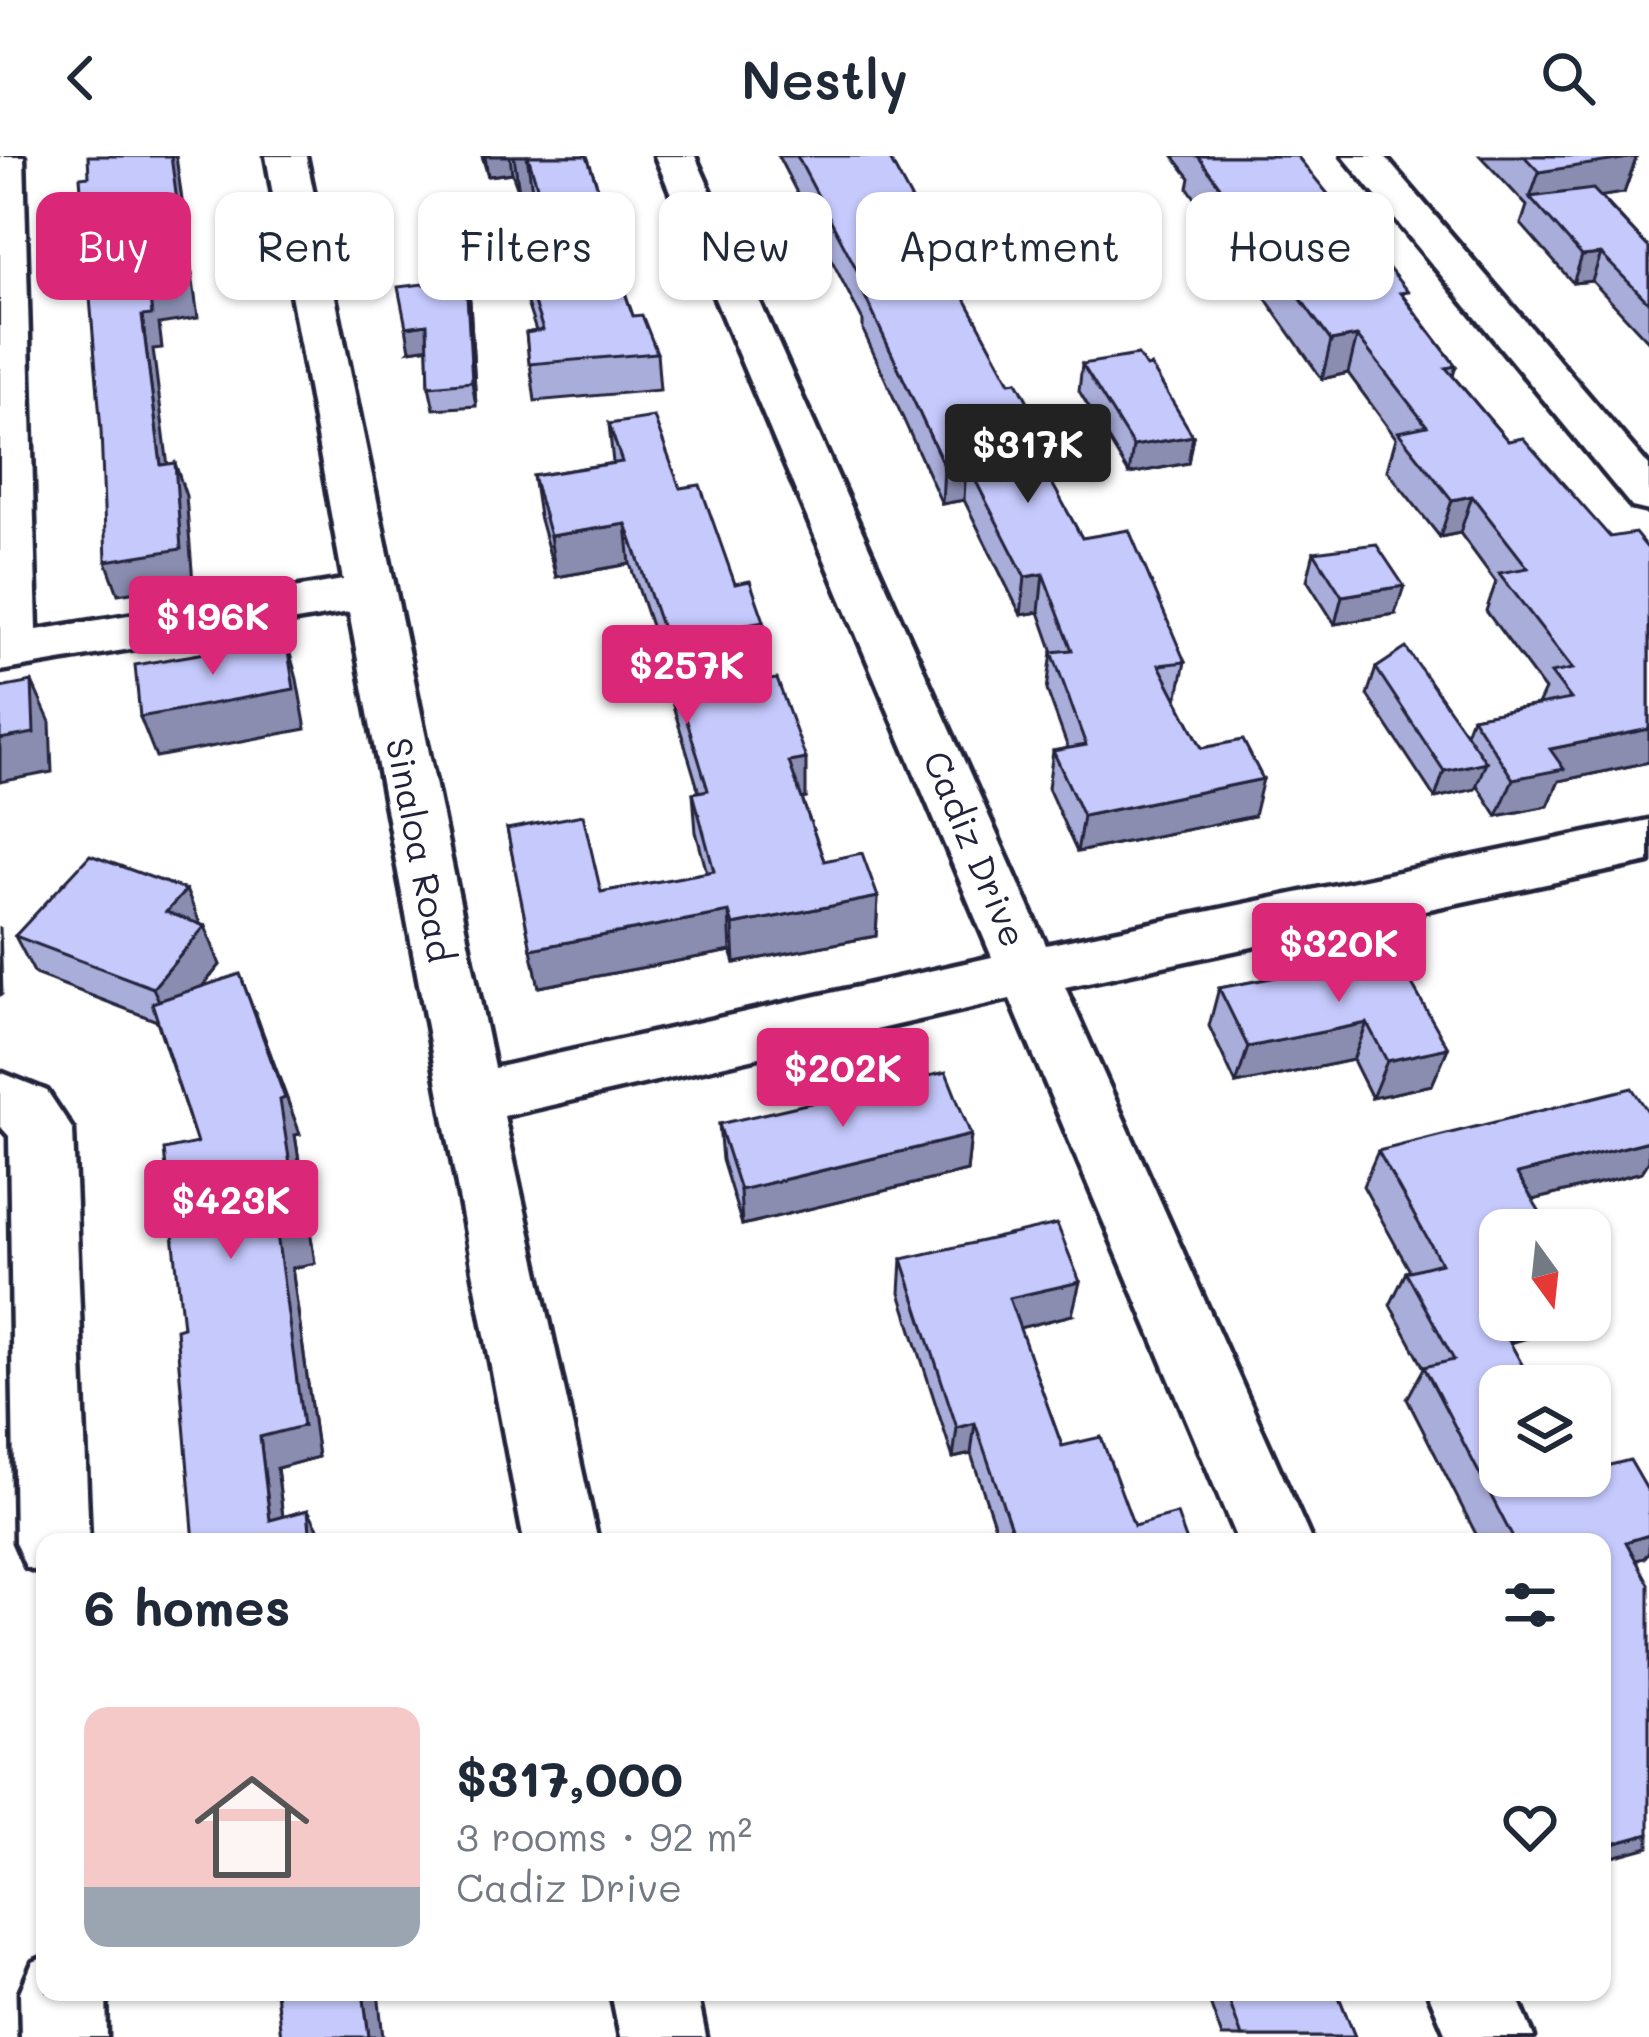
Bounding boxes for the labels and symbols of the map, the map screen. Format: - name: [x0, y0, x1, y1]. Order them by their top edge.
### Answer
- pin: $317K: [944, 404, 1112, 506]
- pin: $196K: [129, 576, 297, 678]
- pin: $257K: [603, 625, 771, 727]
- street label: Sinaloa Road: [377, 733, 466, 966]
- street label: Cadiz Drive: [914, 743, 1039, 954]
- pin: $320K: [1255, 903, 1423, 1005]
- pin: $202K: [759, 1028, 927, 1130]
- pin: $423K: [147, 1160, 315, 1262]
- north arrow: [1479, 1209, 1611, 1341]

